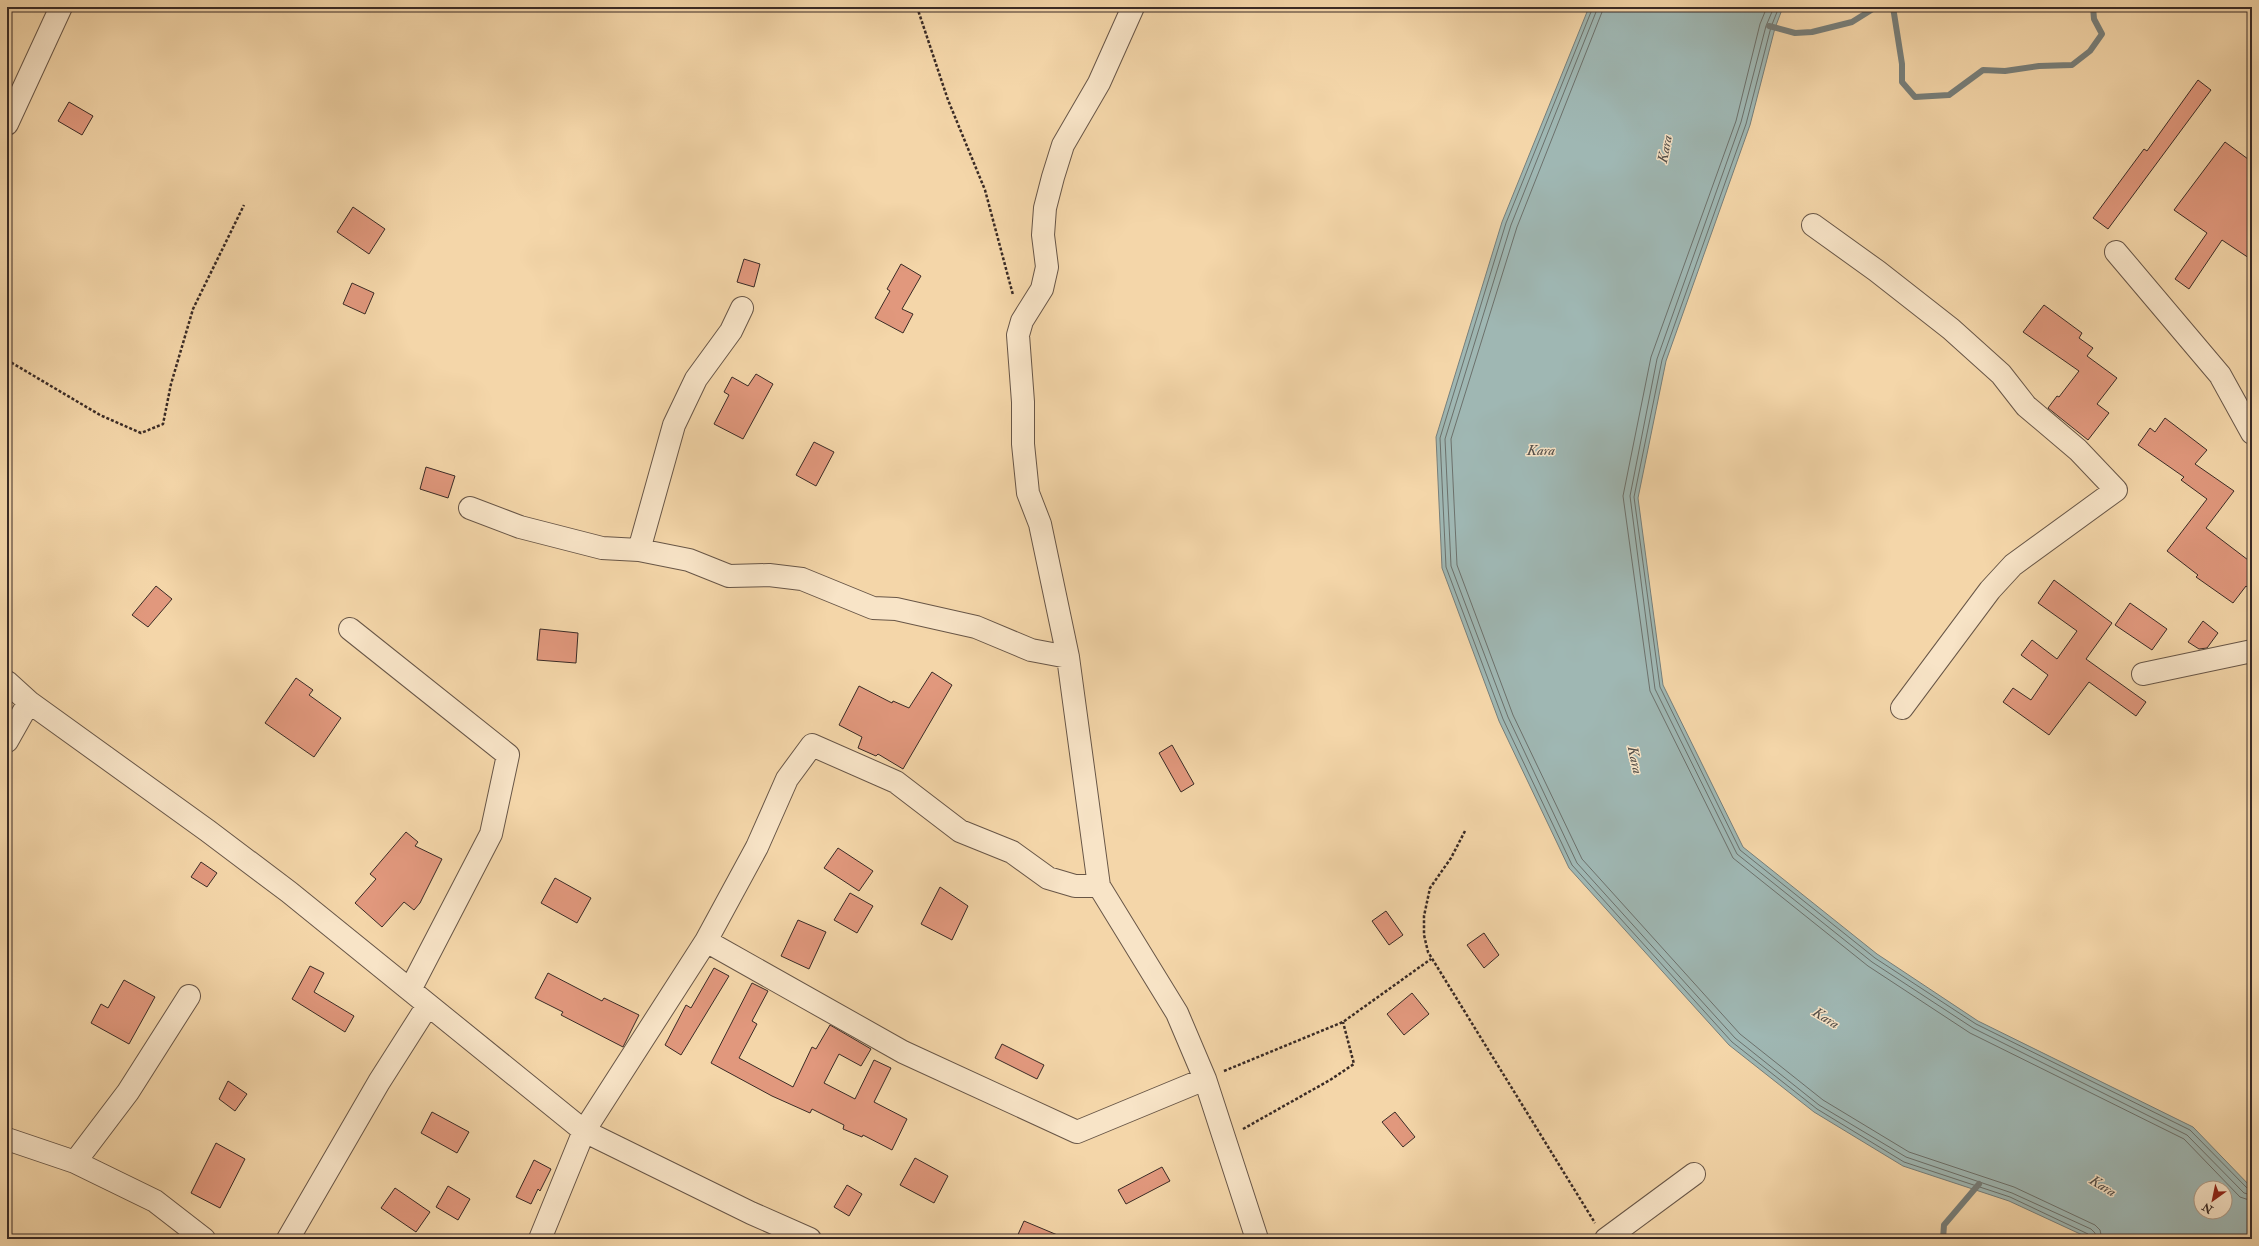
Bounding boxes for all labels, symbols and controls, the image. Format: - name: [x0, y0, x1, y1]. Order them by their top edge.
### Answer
- water label: Kara: [1654, 133, 1676, 165]
- water label: Kara: [1526, 442, 1555, 459]
- water label: Kara: [1624, 744, 1646, 776]
- water label: Kara: [1809, 1003, 1843, 1033]
- water label: Kara: [2086, 1171, 2120, 1201]
- north arrow: [2193, 1180, 2233, 1220]
- text: N: [2199, 1199, 2216, 1217]

